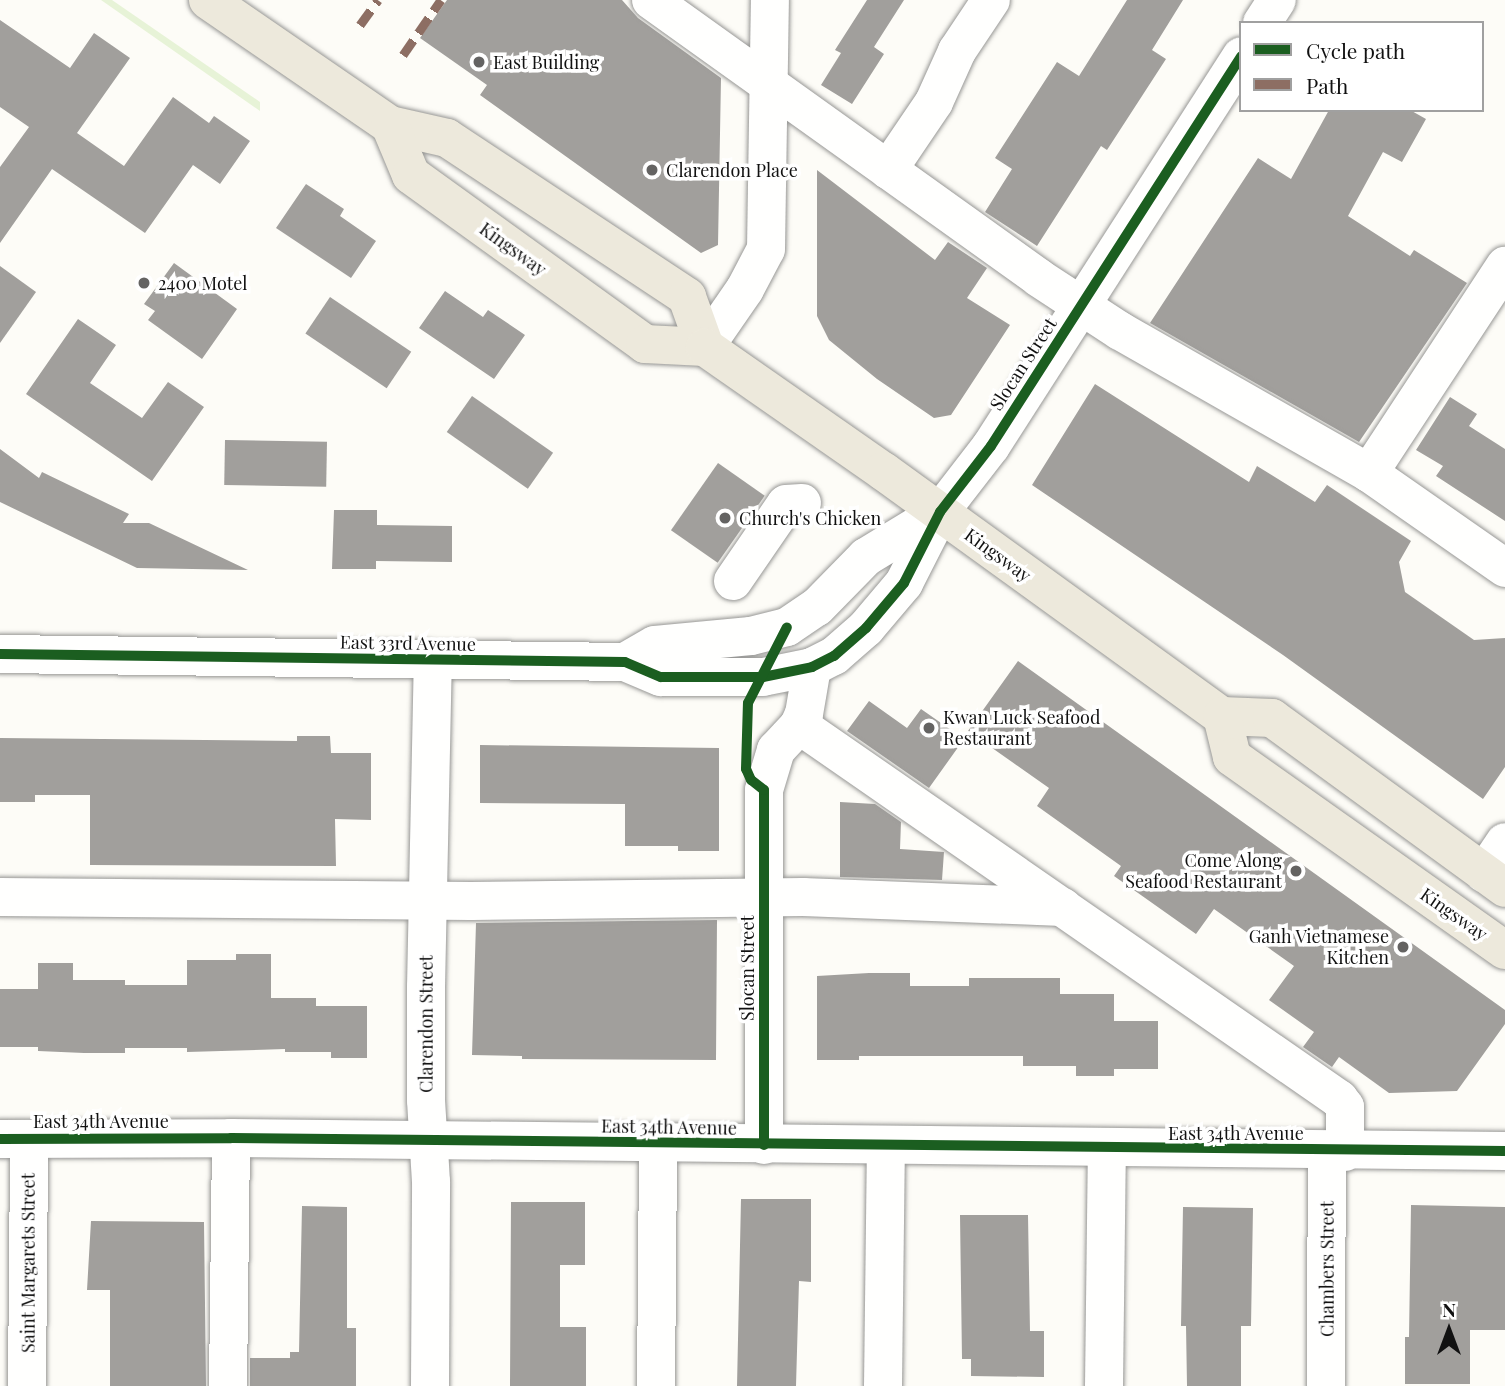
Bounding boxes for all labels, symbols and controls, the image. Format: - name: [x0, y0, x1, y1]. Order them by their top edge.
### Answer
- legend: [1239, 21, 1484, 112]
- text: Cycle path: [1306, 36, 1405, 64]
- place label: East Building: [493, 51, 600, 73]
- marker: East Building: [471, 54, 487, 70]
- text: Path: [1306, 71, 1348, 99]
- place label: Clarendon Place: [666, 159, 798, 181]
- marker: Clarendon Place: [644, 162, 660, 178]
- street label: Kingsway: [476, 218, 550, 280]
- place label: 2400 Motel: [158, 272, 247, 294]
- marker: 2400 Motel: [136, 275, 152, 291]
- street label: Slocan Street: [985, 314, 1061, 414]
- place label: Church's Chicken: [739, 507, 881, 529]
- marker: Church's Chicken: [717, 510, 733, 526]
- street label: Kingsway: [961, 524, 1035, 586]
- street label: East 33rd Avenue: [339, 631, 477, 655]
- place label: Kwan Luck Seafood Restaurant: [943, 707, 1101, 750]
- marker: Kwan Luck Seafood Restaurant: [921, 720, 937, 736]
- place label: Come Along Seafood Restaurant: [1125, 850, 1282, 892]
- marker: Come Along Seafood Restaurant: [1288, 863, 1304, 879]
- street label: Kingsway: [1416, 883, 1492, 945]
- street label: Slocan Street: [736, 915, 758, 1021]
- place label: Ganh Vietnamese Kitchen: [1248, 926, 1389, 968]
- marker: Ganh Vietnamese Kitchen: [1395, 939, 1411, 955]
- street label: Clarendon Street: [415, 955, 437, 1093]
- street label: East 34th Avenue: [33, 1110, 169, 1132]
- street label: East 34th Avenue: [600, 1115, 738, 1139]
- street label: East 34th Avenue: [1168, 1122, 1304, 1144]
- street label: Saint Margarets Street: [17, 1173, 39, 1353]
- street label: Chambers Street: [1316, 1201, 1338, 1337]
- north arrow: [1414, 1295, 1484, 1365]
- text: N: [1442, 1296, 1456, 1322]

